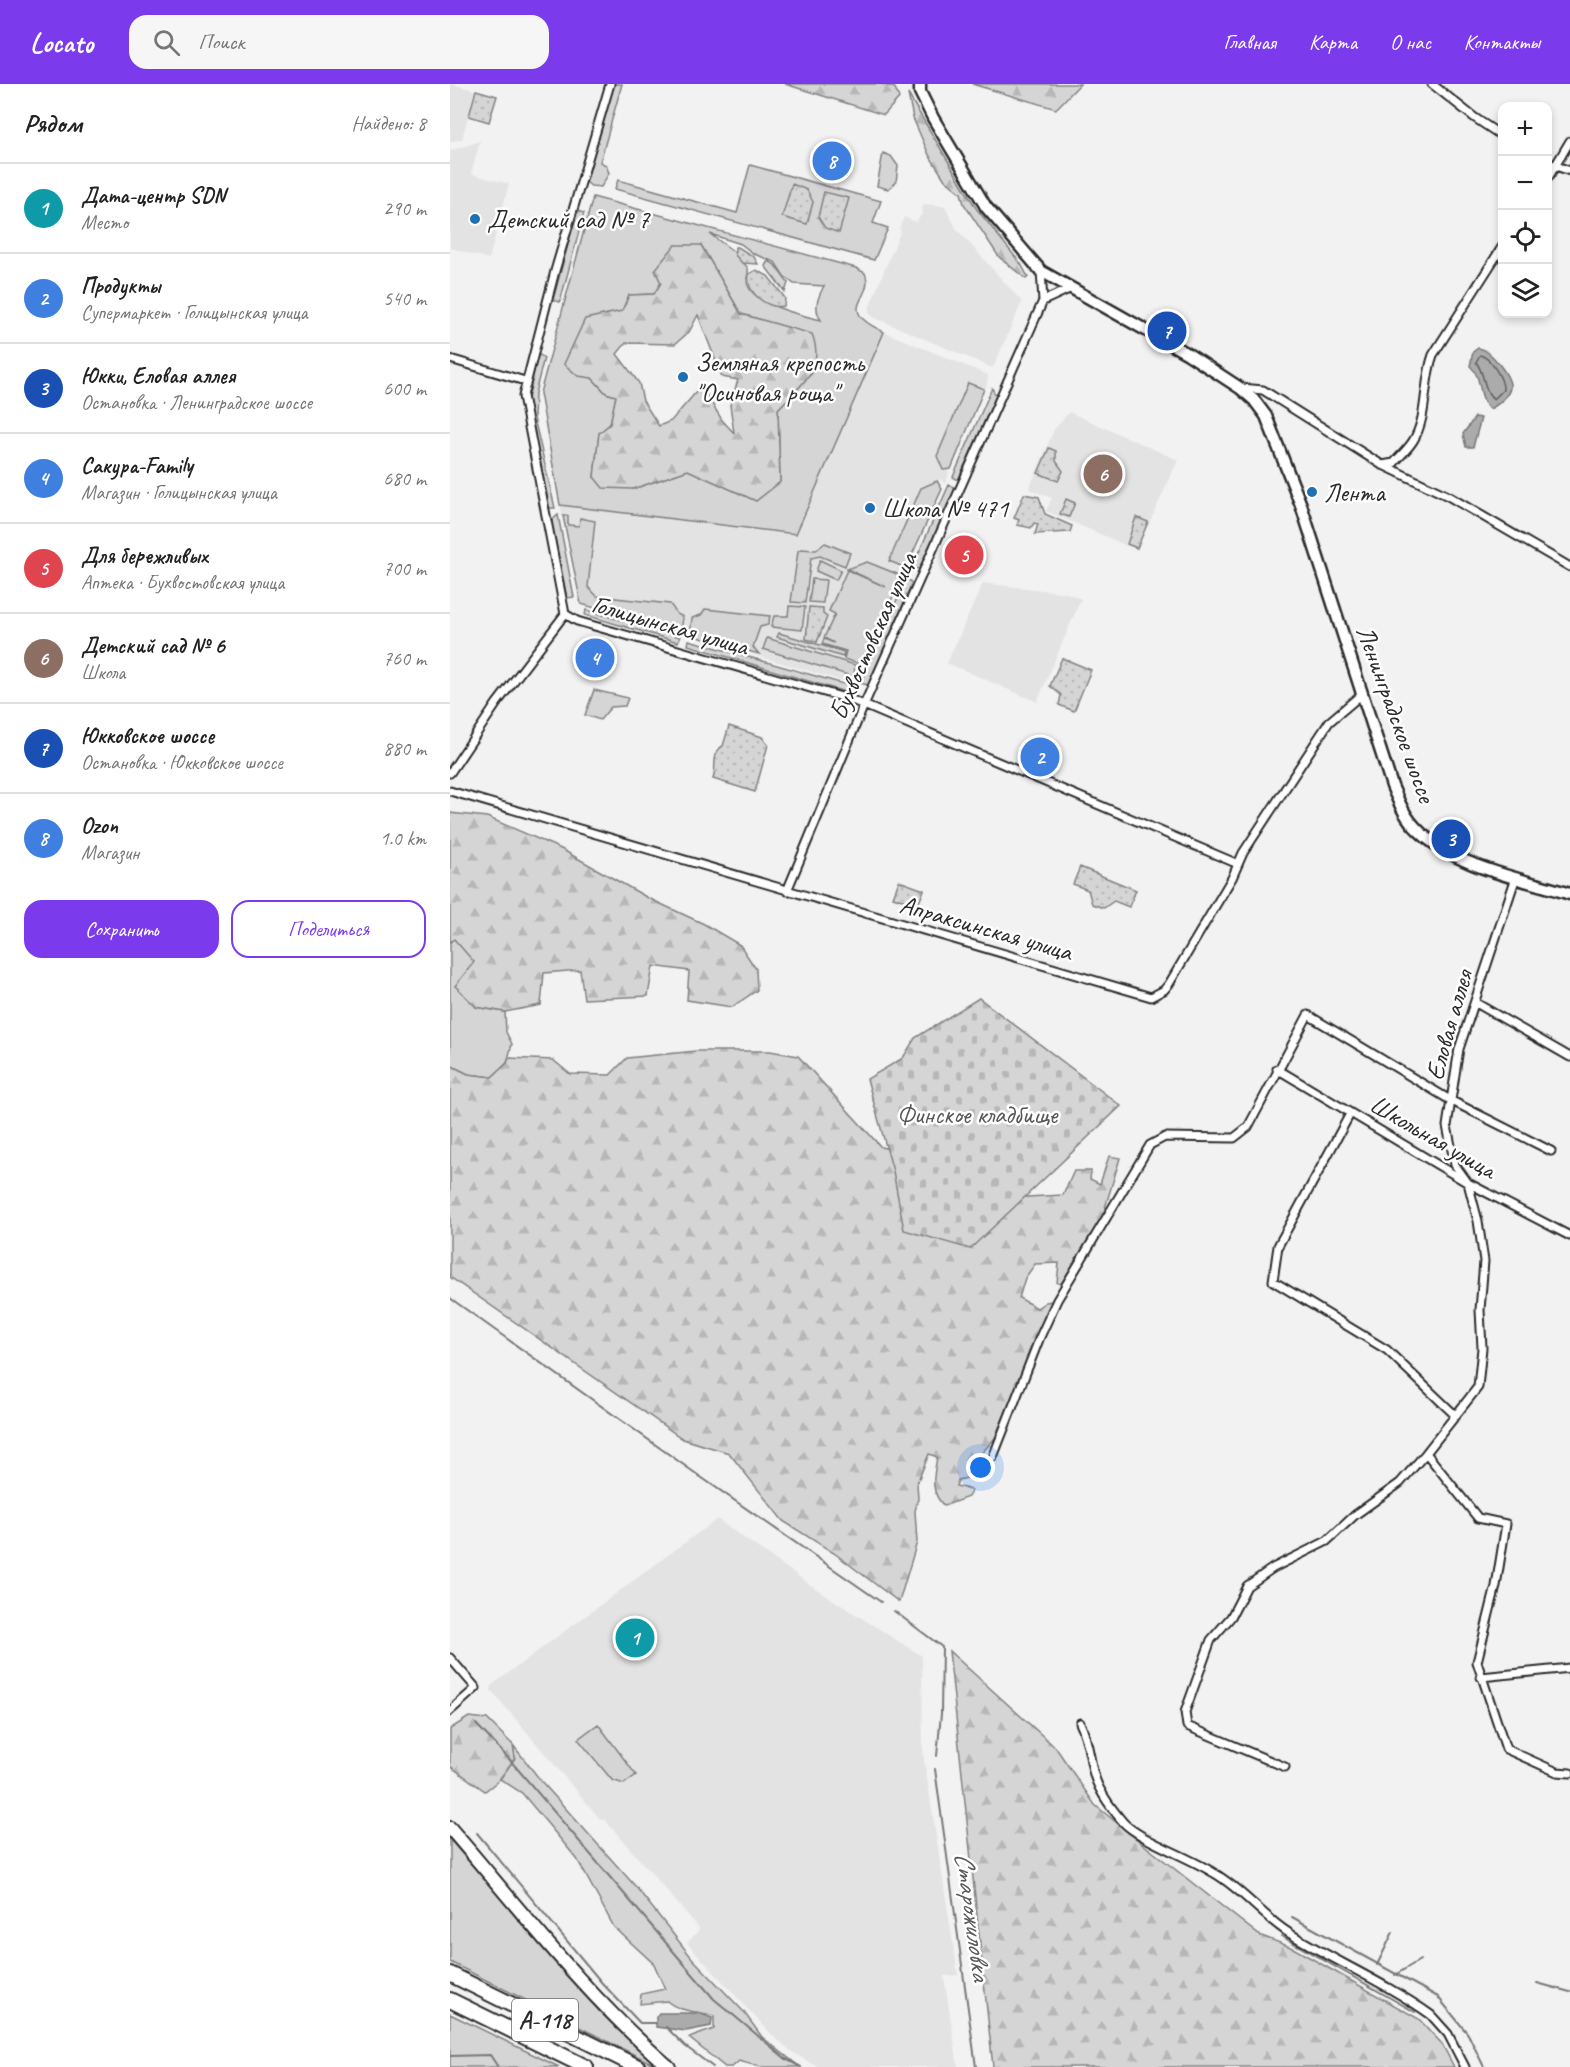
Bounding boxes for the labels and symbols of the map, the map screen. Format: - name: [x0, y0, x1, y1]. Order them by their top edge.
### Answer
- pin: 8: [812, 138, 851, 184]
- place label: Детский сад № 7: [487, 203, 651, 236]
- marker: Детский сад № 7: [468, 212, 482, 226]
- pin: 7: [1148, 308, 1186, 354]
- place label: Земляная крепость "Осиновая роща": [695, 346, 866, 409]
- marker: Земляная крепость "Осиновая роща": [676, 370, 690, 384]
- pin: 6: [1084, 452, 1122, 496]
- place label: Лента: [1324, 476, 1386, 509]
- marker: Лента: [1305, 485, 1319, 499]
- place label: Школа № 471: [882, 492, 1010, 525]
- marker: Школа № 471: [863, 501, 877, 515]
- pin: 5: [944, 532, 984, 578]
- street label: Бухвостовская улица: [821, 546, 925, 725]
- street label: Голицынская улица: [588, 587, 753, 663]
- street label: Ленинградское шоссе: [1349, 621, 1444, 809]
- pin: 4: [576, 636, 614, 680]
- pin: 2: [1020, 734, 1060, 780]
- pin: 3: [1432, 816, 1470, 861]
- street label: Апраксинская улица: [896, 888, 1078, 969]
- street label: Еловая аллея: [1418, 964, 1481, 1084]
- street label: Школьная улица: [1364, 1088, 1504, 1188]
- park label: Финское кладбище: [897, 1098, 1059, 1131]
- your location: [966, 1453, 995, 1482]
- pin: 1: [616, 1616, 654, 1660]
- water label: Старожиловка: [947, 1850, 999, 1984]
- road number: А-118: [512, 1999, 578, 2041]

